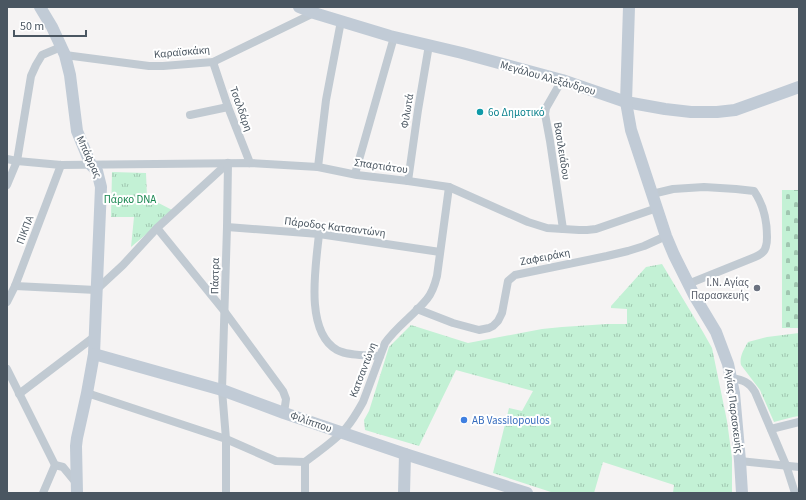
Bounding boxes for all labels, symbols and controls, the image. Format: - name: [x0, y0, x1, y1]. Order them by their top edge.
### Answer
- scale bar: [14, 12, 86, 38]
- text: 50 m: [20, 18, 44, 35]
- street label: Καραϊσκάκη: [153, 42, 211, 62]
- street label: Μεγάλου Αλεξάνδρου: [498, 57, 598, 99]
- street label: Τσαλδάρη: [226, 84, 256, 134]
- street label: Φιλωτά: [397, 93, 417, 129]
- place label: 6ο Δημοτικό: [488, 105, 545, 120]
- marker: 6ο Δημοτικό: [475, 107, 485, 117]
- street label: Βασιλειάδου: [550, 121, 574, 181]
- street label: Μπάφρας: [73, 133, 105, 181]
- street label: Σπαρτιάτου: [353, 155, 409, 177]
- park label: Πάρκο DNA: [104, 192, 156, 207]
- street label: Πάροδος Κατσαντώνη: [284, 213, 386, 241]
- street label: ΠΙΚΠΑ: [13, 214, 37, 246]
- street label: Ζαφειράκη: [519, 245, 571, 269]
- street label: Πάστρα: [207, 258, 223, 294]
- place label: Ι.Ν. Αγίας Παρασκευής: [691, 275, 749, 303]
- marker: Ι.Ν. Αγίας Παρασκευής: [752, 283, 762, 293]
- street label: Κατσαντώνη: [346, 340, 380, 400]
- street label: Αγίας Παρασκευής: [721, 368, 747, 454]
- street label: Φιλίππου: [288, 408, 334, 436]
- place label: AB Vassilopoulos: [472, 413, 550, 428]
- marker: AB Vassilopoulos: [459, 415, 469, 425]

